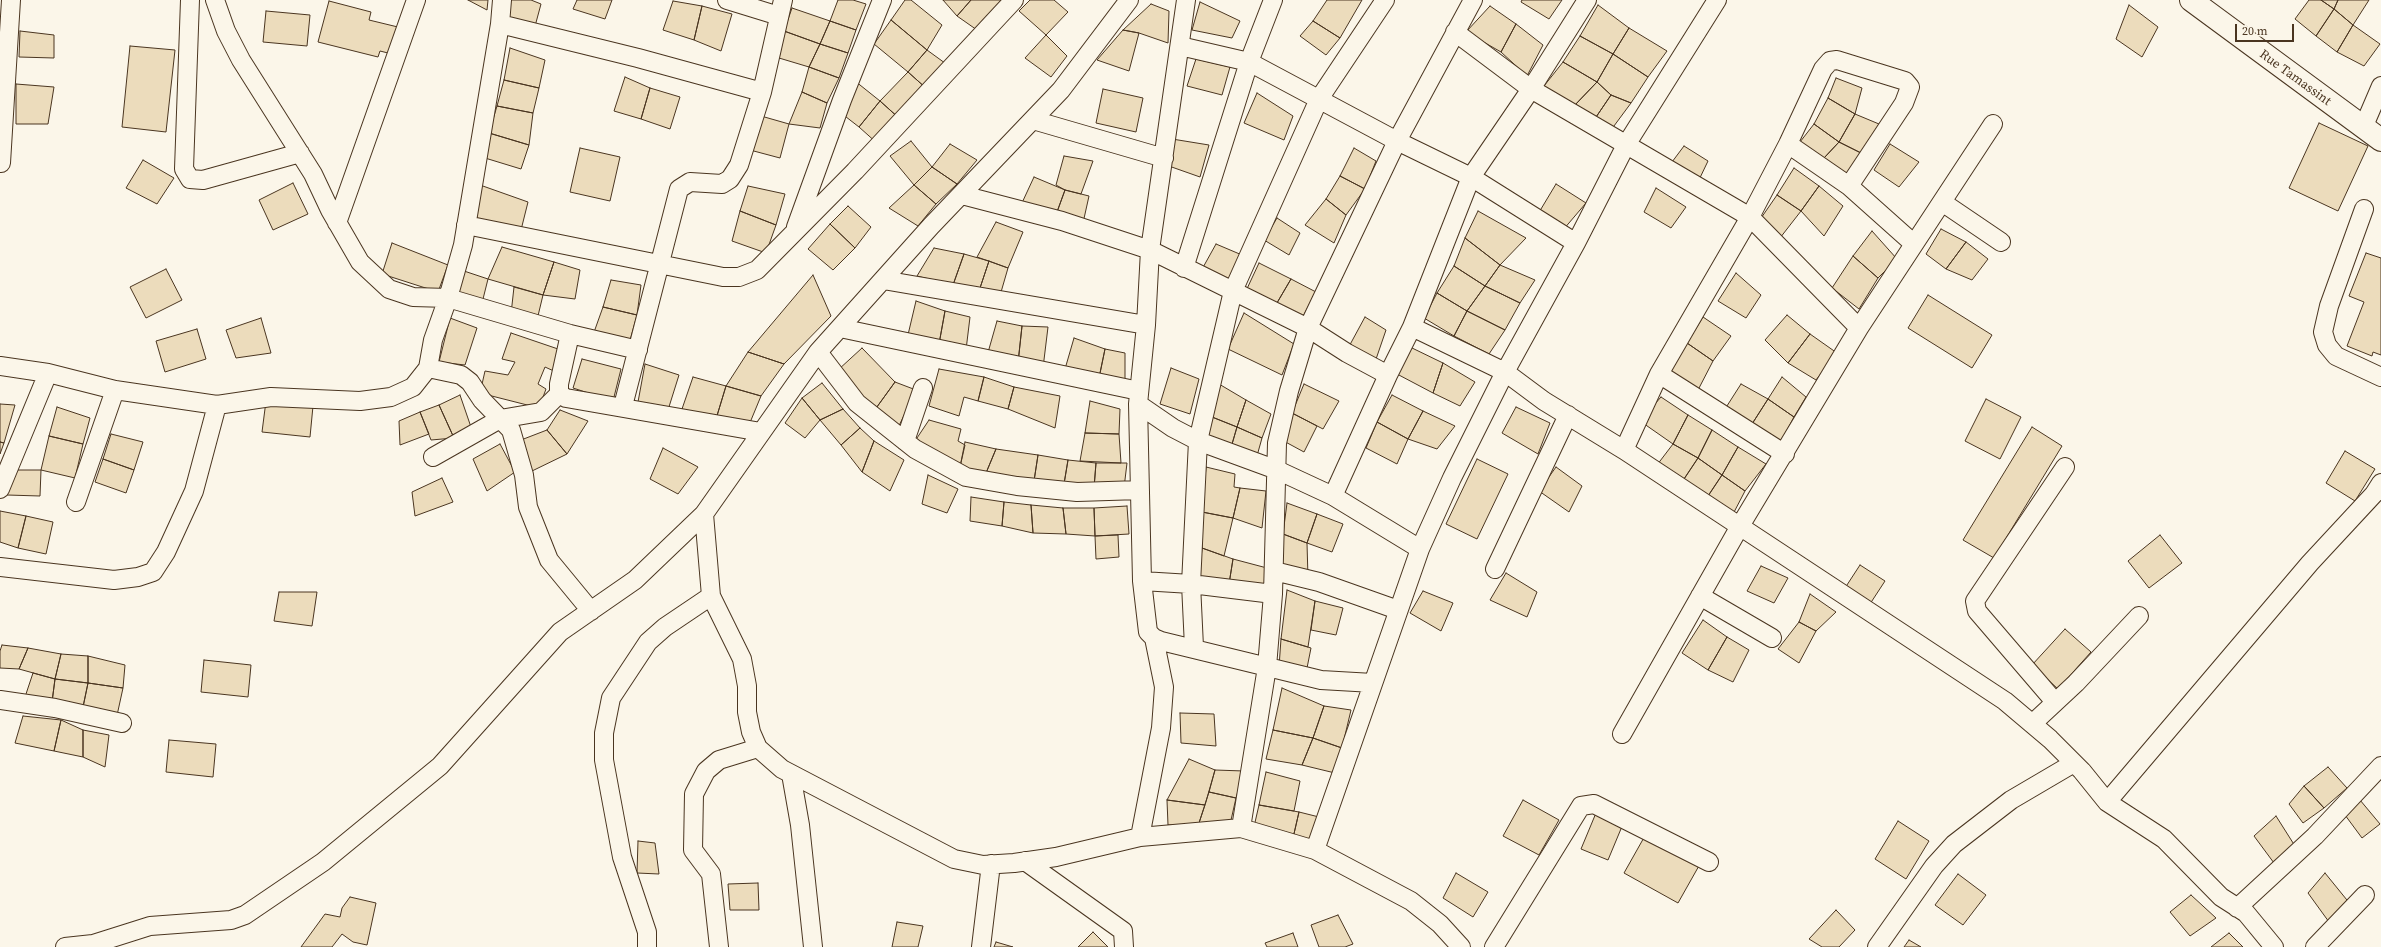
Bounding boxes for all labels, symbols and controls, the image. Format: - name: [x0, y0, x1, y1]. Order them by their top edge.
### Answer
- scale bar: [2237, 16, 2296, 42]
- text: 20 m: [2242, 23, 2268, 39]
- street label: Rue Tamassint: [2256, 47, 2334, 109]

